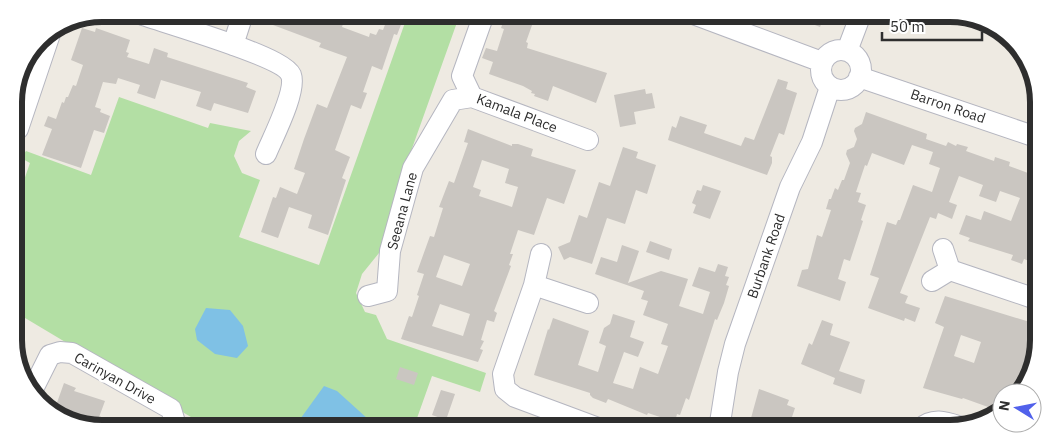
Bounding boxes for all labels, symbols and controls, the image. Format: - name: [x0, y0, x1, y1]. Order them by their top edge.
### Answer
- scale bar: [882, 10, 982, 42]
- text: 50 m: [890, 17, 925, 36]
- street label: Barron Road: [908, 85, 988, 127]
- street label: Kamala Place: [474, 89, 560, 137]
- street label: Seeana Lane: [383, 170, 421, 252]
- street label: Burbank Road: [743, 211, 789, 301]
- street label: Carinyan Drive: [71, 348, 159, 408]
- north arrow: [992, 383, 1042, 433]
- text: N: [994, 399, 1014, 412]

